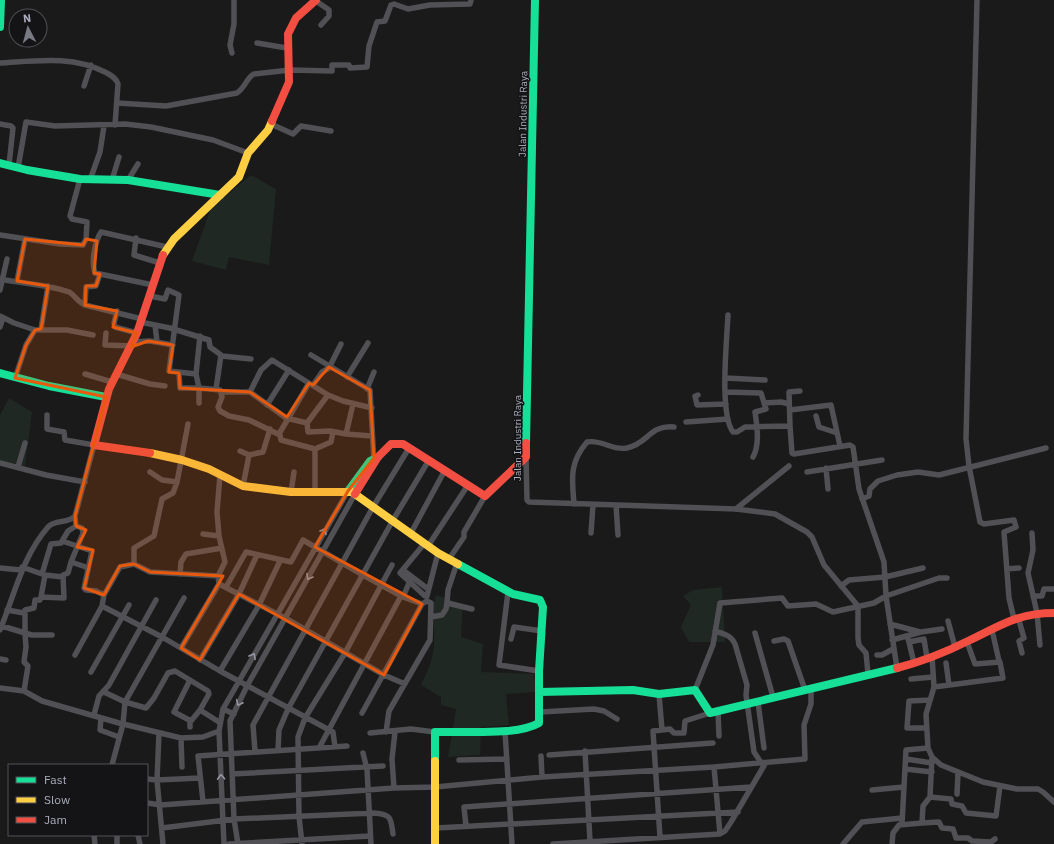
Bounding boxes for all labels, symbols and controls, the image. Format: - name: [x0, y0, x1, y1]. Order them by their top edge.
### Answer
- north arrow: [8, 8, 48, 48]
- text: N: [22, 11, 32, 25]
- street label: Jalan Industri Raya: [516, 70, 530, 157]
- street label: Jalan Industri Raya: [511, 394, 524, 481]
- one-way arrow: [320, 528, 327, 535]
- one-way arrow: [307, 573, 314, 580]
- one-way arrow: [249, 653, 256, 660]
- one-way arrow: [236, 698, 244, 706]
- legend: [8, 764, 148, 836]
- text: Fast: [44, 772, 67, 787]
- one-way arrow: [217, 774, 226, 780]
- text: Slow: [44, 792, 70, 807]
- text: Jam: [44, 812, 67, 827]

